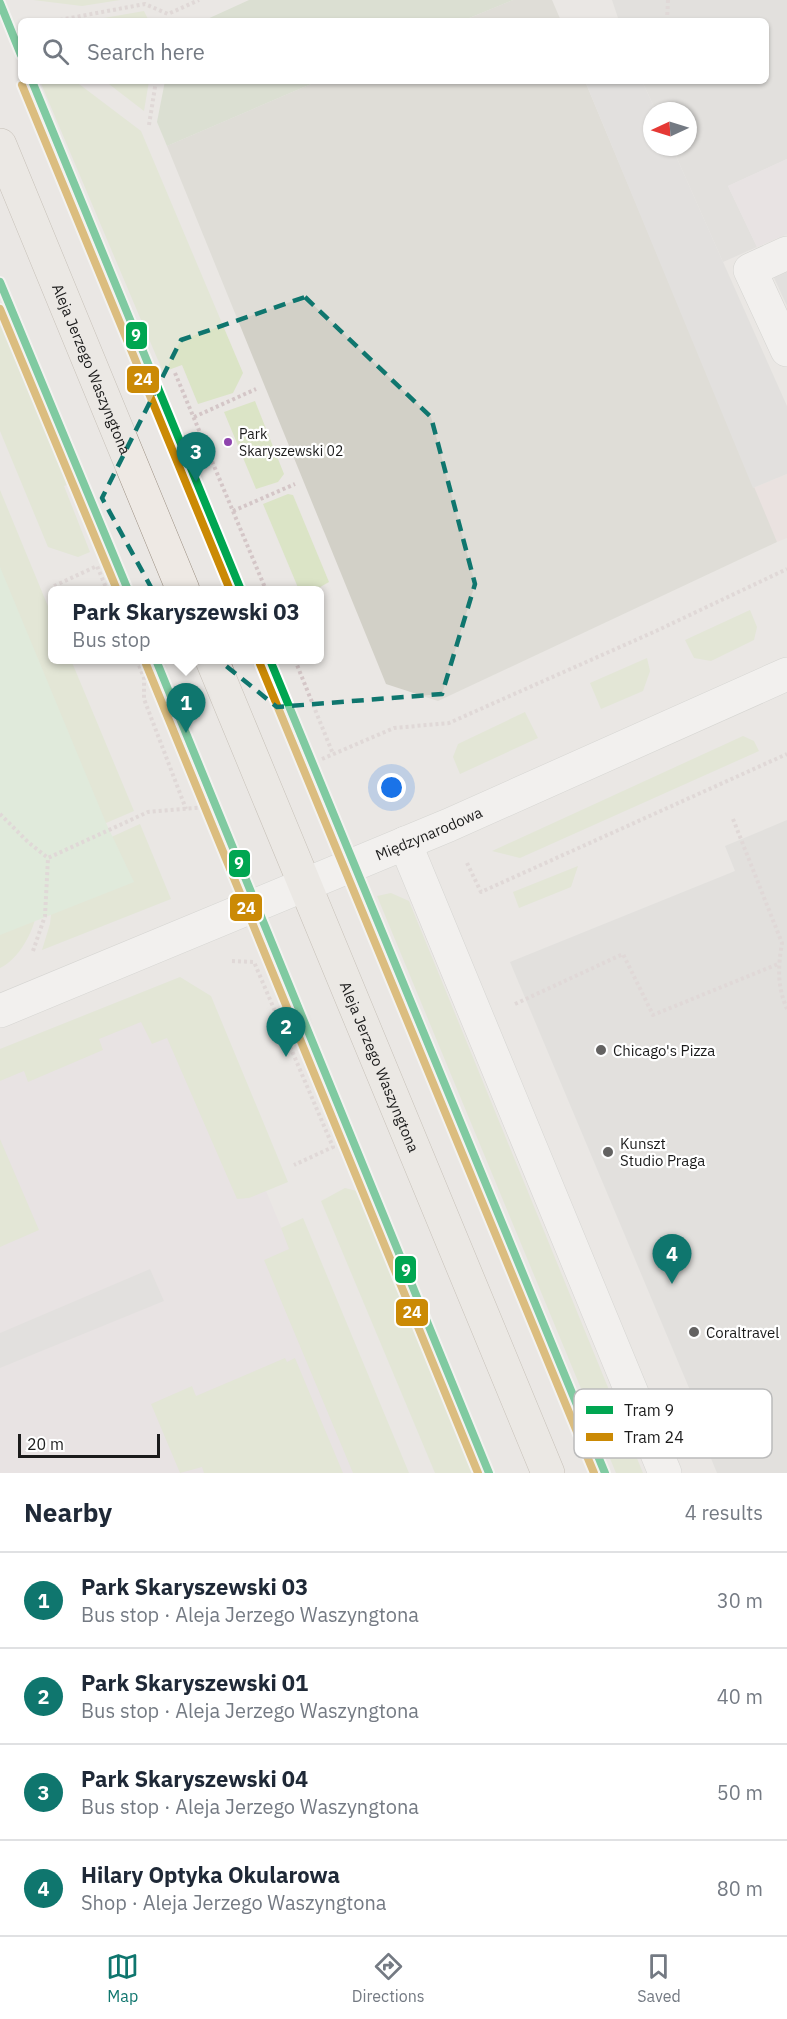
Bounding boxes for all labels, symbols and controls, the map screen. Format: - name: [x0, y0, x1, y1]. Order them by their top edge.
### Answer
- search box: [18, 18, 769, 84]
- icon: search: [39, 35, 72, 68]
- text: Search here: [87, 37, 205, 66]
- north arrow: [643, 102, 697, 156]
- street label: Aleja Jerzego Waszyngtona: [48, 281, 136, 457]
- line badge: 9: [125, 321, 148, 350]
- text: 9: [131, 325, 141, 345]
- line badge: 24: [126, 365, 160, 394]
- text: 24: [133, 369, 153, 389]
- place label: Park Skaryszewski 02: [239, 425, 343, 460]
- pin: 3: [176, 432, 216, 482]
- marker: Park Skaryszewski 02: [222, 436, 234, 448]
- popup: [48, 586, 324, 664]
- text: Park Skaryszewski 03: [72, 597, 300, 626]
- text: Bus stop: [72, 626, 151, 653]
- pin: 1: [166, 684, 206, 733]
- your location: [377, 773, 406, 802]
- street label: Międzynarodowa: [372, 802, 485, 864]
- line badge: 9: [228, 849, 251, 878]
- text: 9: [234, 853, 244, 873]
- line badge: 24: [229, 893, 263, 922]
- text: 24: [236, 898, 256, 918]
- street label: Aleja Jerzego Waszyngtona: [336, 978, 424, 1155]
- pin: 2: [266, 1008, 306, 1057]
- place label: Chicago's Pizza: [613, 1041, 715, 1060]
- marker: Chicago's Pizza: [594, 1043, 608, 1057]
- place label: Kunszt Studio Praga: [620, 1134, 705, 1170]
- marker: Kunszt Studio Praga: [601, 1145, 615, 1159]
- pin: 4: [652, 1234, 692, 1284]
- line badge: 9: [394, 1255, 417, 1284]
- text: 9: [401, 1260, 411, 1280]
- line badge: 24: [395, 1298, 429, 1327]
- text: 24: [402, 1302, 422, 1322]
- place label: Coraltravel: [706, 1323, 779, 1342]
- marker: Coraltravel: [687, 1325, 701, 1339]
- legend: [574, 1389, 772, 1458]
- text: Tram 9: [624, 1400, 674, 1420]
- text: Tram 24: [624, 1427, 684, 1447]
- scale bar: [18, 1431, 160, 1458]
- text: 20 m: [27, 1434, 64, 1454]
- text: Nearby: [24, 1495, 112, 1529]
- text: 4 results: [685, 1499, 763, 1526]
- text: Park Skaryszewski 03: [81, 1572, 308, 1601]
- text: 1: [38, 1587, 50, 1614]
- text: 30 m: [717, 1587, 763, 1614]
- text: Bus stop · Aleja Jerzego Waszyngtona: [81, 1601, 419, 1628]
- text: Park Skaryszewski 01: [81, 1668, 308, 1697]
- text: 2: [38, 1683, 50, 1710]
- text: 40 m: [717, 1683, 763, 1710]
- text: Bus stop · Aleja Jerzego Waszyngtona: [81, 1697, 419, 1724]
- text: Park Skaryszewski 04: [81, 1764, 308, 1793]
- text: 3: [38, 1779, 50, 1806]
- text: 50 m: [717, 1779, 763, 1806]
- text: Bus stop · Aleja Jerzego Waszyngtona: [81, 1793, 419, 1820]
- text: Hilary Optyka Okularowa: [81, 1860, 340, 1889]
- text: 4: [38, 1875, 50, 1902]
- text: 80 m: [717, 1875, 763, 1902]
- text: Shop · Aleja Jerzego Waszyngtona: [81, 1889, 387, 1916]
- tab: Map: [106, 1950, 139, 2006]
- tab: Directions: [352, 1950, 425, 2006]
- tab: Saved: [637, 1950, 681, 2006]

